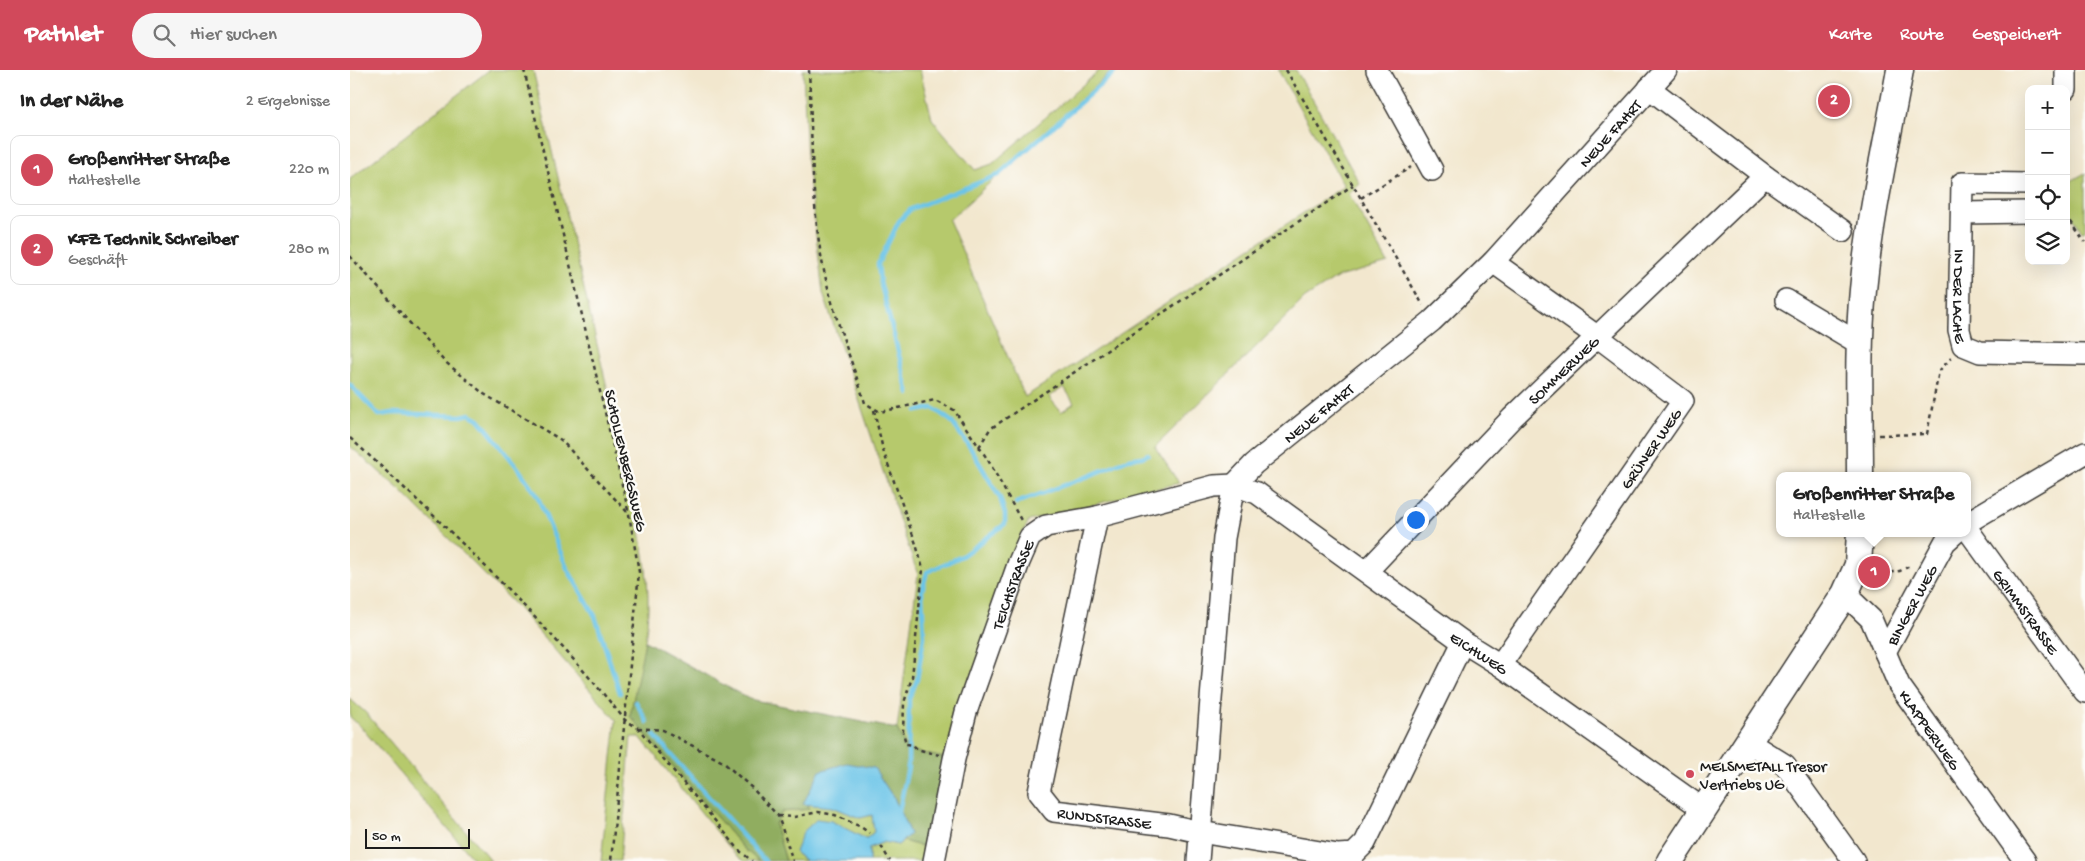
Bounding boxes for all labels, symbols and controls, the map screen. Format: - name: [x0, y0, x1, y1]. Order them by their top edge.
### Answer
- search box: [132, 13, 482, 58]
- text: Pathlet: [25, 21, 102, 50]
- icon: search: [150, 21, 178, 49]
- text: Hier suchen: [190, 24, 277, 47]
- text: Karte: [1829, 25, 1872, 46]
- text: Route: [1900, 25, 1944, 46]
- text: Gespeichert: [1972, 25, 2060, 46]
- pin: 2: [1818, 82, 1850, 120]
- map controls: [2025, 85, 2070, 265]
- button: +: [2025, 85, 2070, 130]
- text: In der Nähe: [20, 90, 123, 115]
- text: 2 Ergebnisse: [246, 93, 330, 112]
- street label: NEUE FAHRT: [1577, 97, 1648, 173]
- button: −: [2025, 130, 2070, 175]
- text: Großenritter Straße: [68, 149, 230, 172]
- text: 1: [34, 161, 40, 180]
- text: 220 m: [289, 161, 329, 180]
- text: Haltestelle: [68, 172, 140, 191]
- button: locate: [2025, 175, 2070, 220]
- button: layers: [2025, 220, 2070, 265]
- text: KFZ Technik Schreiber: [68, 229, 238, 252]
- text: 2: [33, 241, 41, 260]
- text: 280 m: [288, 241, 329, 260]
- street label: IN DER LACHE: [1946, 249, 1968, 347]
- text: Geschäft: [68, 252, 127, 271]
- street label: SOMMERWEG: [1526, 333, 1605, 410]
- street label: NEUE FAHRT: [1281, 381, 1360, 449]
- street label: SCHOLLENBERGSWEG: [598, 388, 649, 534]
- street label: GRÜNER WEG: [1618, 405, 1688, 494]
- popup: [1776, 472, 1971, 537]
- text: Großenritter Straße: [1793, 484, 1954, 507]
- your location: [1403, 507, 1429, 533]
- text: Haltestelle: [1793, 507, 1865, 526]
- street label: TEICHSTRASSE: [990, 537, 1041, 634]
- pin: 1: [1858, 553, 1890, 591]
- street label: BINGER WEG: [1884, 562, 1944, 651]
- street label: GRIMMSTRASSE: [1987, 567, 2062, 660]
- street label: EICHWEG: [1445, 629, 1511, 681]
- street label: KLAPPERWEG: [1893, 687, 1963, 776]
- place label: MELSMETALL Tresor Vertriebs UG: [1699, 759, 1828, 796]
- marker: MELSMETALL Tresor Vertriebs UG: [1684, 768, 1696, 780]
- street label: RUNDSTRASSE: [1056, 805, 1153, 836]
- scale bar: [365, 826, 470, 849]
- text: 50 m: [372, 829, 401, 846]

